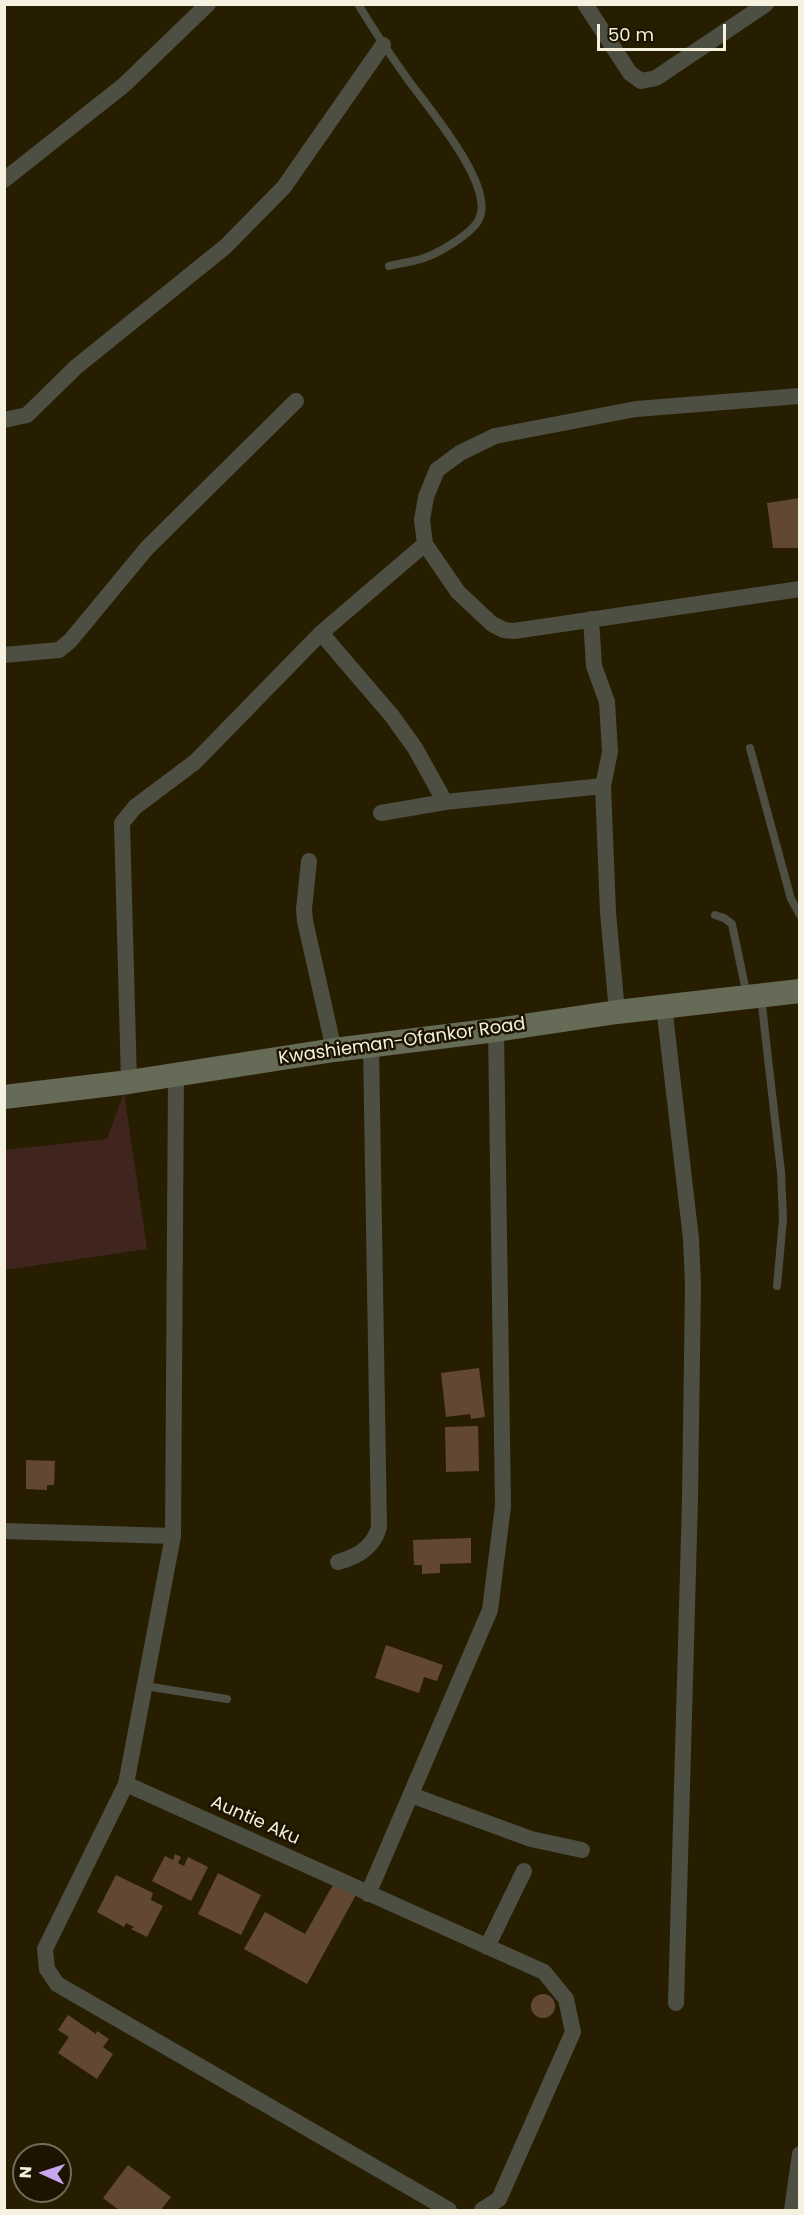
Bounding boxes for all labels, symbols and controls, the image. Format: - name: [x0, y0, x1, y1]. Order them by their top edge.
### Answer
- scale bar: [600, 12, 729, 50]
- text: 50 m: [608, 22, 654, 47]
- street label: Kwashieman-Ofankor Road: [277, 1014, 527, 1070]
- street label: Auntie Aku: [207, 1792, 303, 1850]
- north arrow: [12, 2143, 72, 2203]
- text: N: [14, 2166, 37, 2179]

